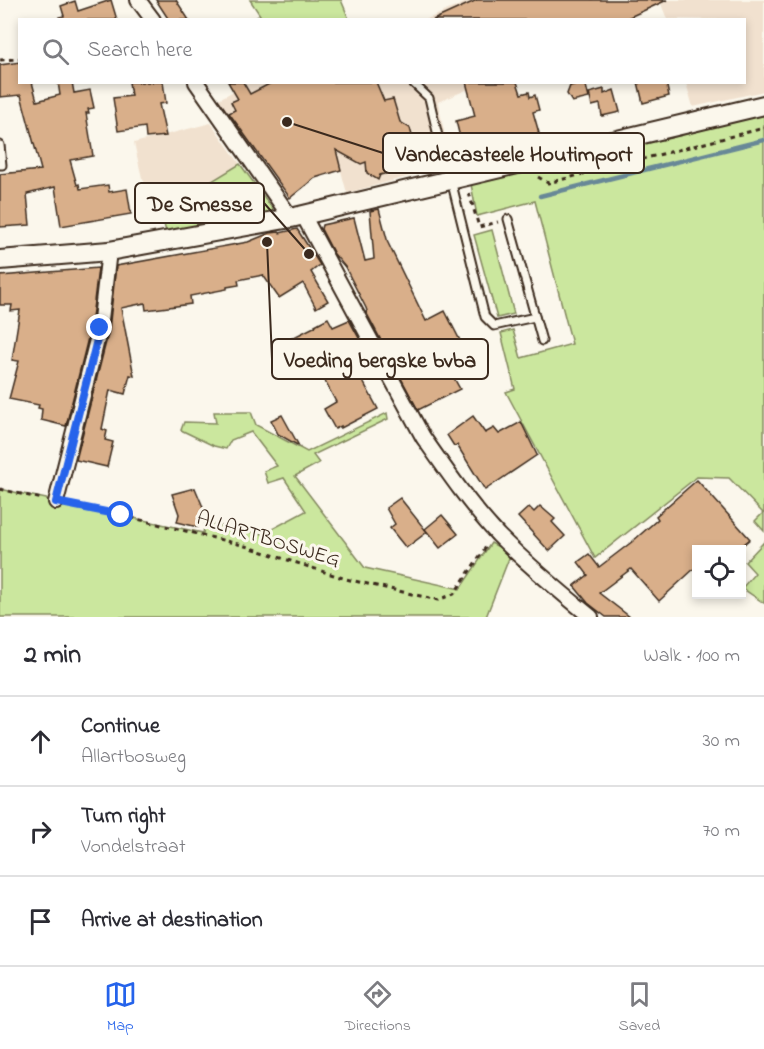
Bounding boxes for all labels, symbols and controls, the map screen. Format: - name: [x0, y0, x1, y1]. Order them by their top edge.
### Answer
- search box: [18, 18, 746, 84]
- icon: search: [39, 35, 72, 68]
- text: Search here: [87, 35, 192, 67]
- callout: Vandecasteele Houtimport: [383, 133, 644, 173]
- text: Vandecasteele Houtimport: [394, 140, 633, 172]
- callout: De Smesse: [135, 183, 264, 223]
- text: De Smesse: [147, 190, 254, 222]
- route end: [86, 314, 112, 340]
- callout: Voeding bergske bvba: [272, 339, 488, 379]
- text: Voeding bergske bvba: [283, 346, 476, 379]
- route start: [107, 501, 133, 527]
- street label: ALLARTBOSWEG: [193, 504, 343, 576]
- map controls: [692, 545, 746, 599]
- button: locate: [692, 545, 746, 599]
- text: 2 min: [24, 637, 81, 675]
- text: Walk · 100 m: [643, 642, 740, 671]
- text: Continue: [81, 711, 160, 743]
- icon: ahead: [24, 725, 57, 758]
- text: 30 m: [703, 727, 740, 756]
- text: Allartbosweg: [81, 743, 186, 772]
- text: Turn right: [81, 801, 166, 833]
- icon: right: [24, 815, 57, 848]
- text: 70 m: [703, 817, 740, 846]
- text: Vondelstraat: [81, 833, 186, 862]
- icon: arrive: [24, 905, 57, 938]
- text: Arrive at destination: [81, 905, 263, 937]
- tab: Map: [104, 978, 137, 1038]
- tab: Directions: [344, 978, 411, 1038]
- tab: Saved: [618, 978, 660, 1038]

